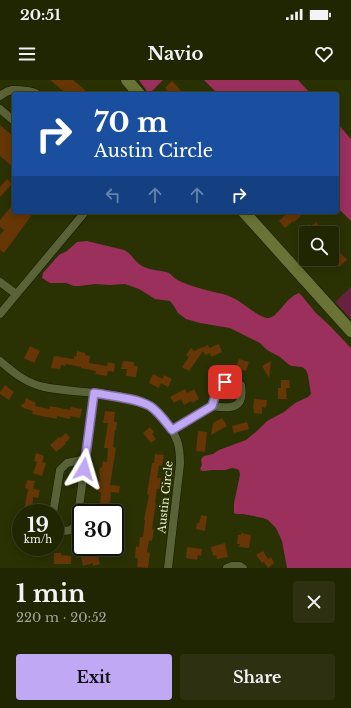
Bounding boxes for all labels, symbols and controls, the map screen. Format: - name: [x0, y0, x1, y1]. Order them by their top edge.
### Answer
- text: 20:51: [20, 5, 61, 24]
- icon: menu: [16, 43, 38, 65]
- text: Navio: [148, 43, 203, 65]
- icon: heart: [313, 43, 335, 65]
- text: 70 m: [94, 105, 168, 140]
- icon: right: [28, 108, 80, 160]
- text: Austin Circle: [94, 140, 213, 162]
- icon: left: [102, 184, 124, 206]
- icon: ahead: [144, 184, 166, 206]
- icon: ahead: [186, 184, 208, 206]
- icon: right: [228, 184, 250, 206]
- map controls: [299, 226, 339, 266]
- button: search: [299, 226, 339, 266]
- pin: [208, 365, 242, 399]
- icon: arrive: [214, 371, 236, 393]
- position arrow: [63, 448, 105, 490]
- street label: Austin Circle: [154, 460, 176, 535]
- speed limit sign: 30: [72, 504, 124, 556]
- text: 19: [27, 513, 49, 537]
- text: km/h: [24, 533, 52, 546]
- text: 1 min: [16, 579, 86, 608]
- button: close: [293, 581, 335, 623]
- text: 220 m · 20:52: [16, 609, 107, 626]
- button: Exit: [16, 654, 172, 700]
- button: Share: [180, 654, 335, 700]

